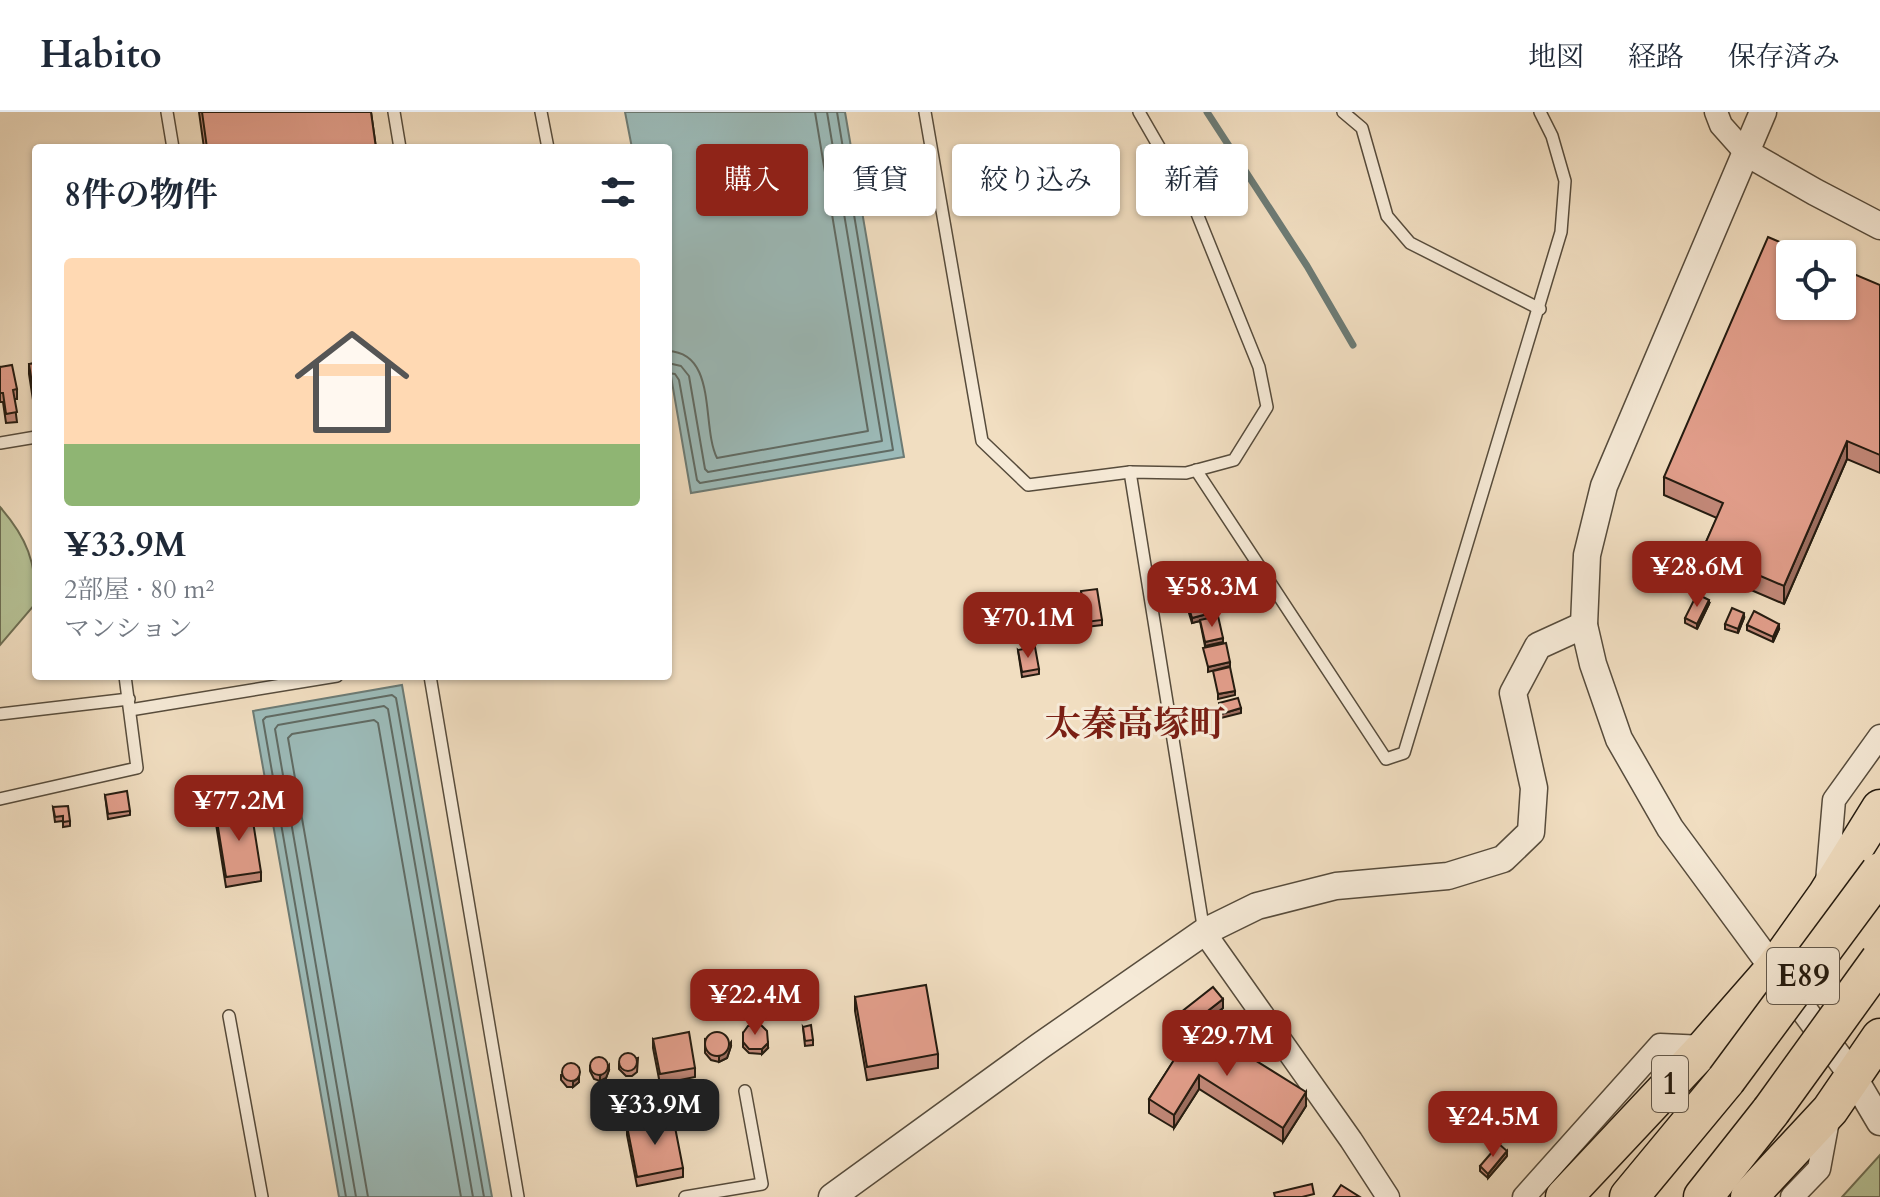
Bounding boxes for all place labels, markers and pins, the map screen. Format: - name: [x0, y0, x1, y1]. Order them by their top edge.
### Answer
- pin: ¥28.6M: [1632, 541, 1762, 609]
- pin: ¥58.3M: [1147, 561, 1277, 629]
- pin: ¥70.1M: [963, 592, 1093, 660]
- pin: ¥77.2M: [174, 775, 304, 843]
- pin: ¥22.4M: [690, 969, 820, 1037]
- pin: ¥29.7M: [1162, 1010, 1292, 1078]
- pin: ¥33.9M: [590, 1079, 720, 1147]
- pin: ¥24.5M: [1428, 1091, 1558, 1159]

